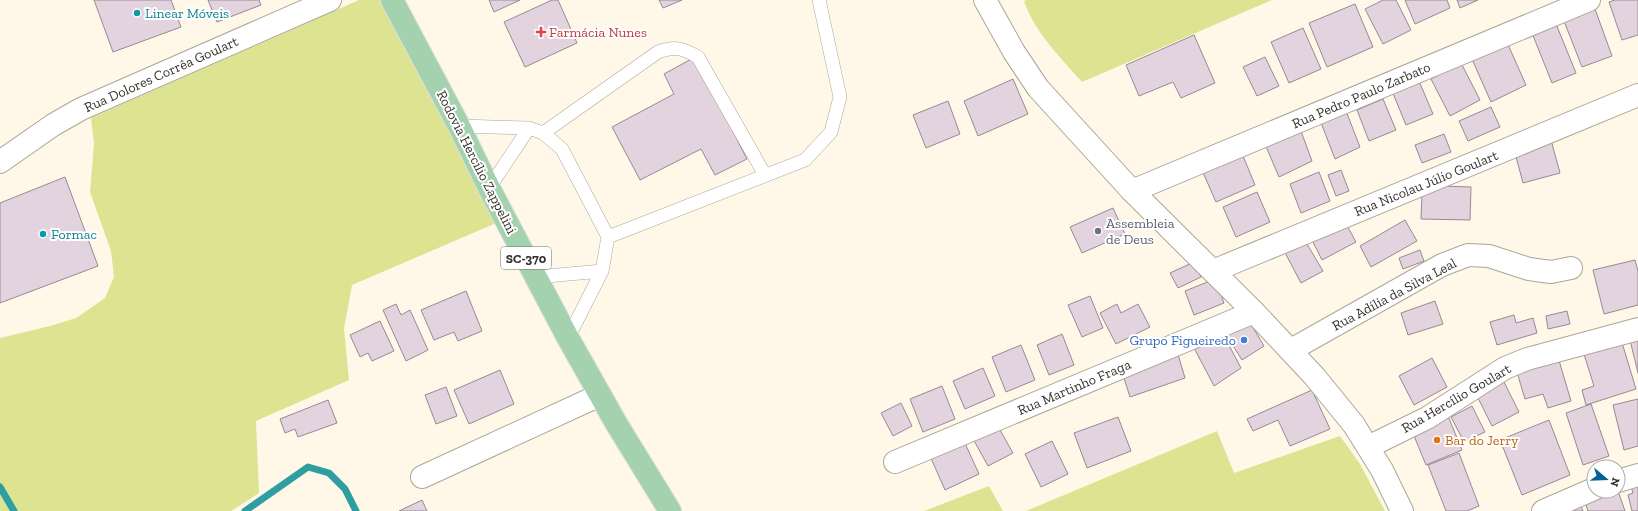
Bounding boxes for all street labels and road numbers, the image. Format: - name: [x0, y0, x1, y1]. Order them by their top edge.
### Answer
- street label: Rua Dolores Corrêa Goulart: [81, 32, 242, 116]
- street label: Rua Pedro Paulo Zarbato: [1289, 59, 1433, 132]
- street label: Rodovia Hercílio Zappelini: [433, 88, 520, 237]
- street label: Rua Nicolau Júlio Goulart: [1352, 147, 1501, 220]
- road number: SC-370: [501, 247, 551, 269]
- street label: Rua Adília da Silva Leal: [1329, 254, 1460, 334]
- street label: Rua Martinho Fraga: [1015, 356, 1134, 419]
- street label: Rua Hercílio Goulart: [1398, 360, 1515, 437]

